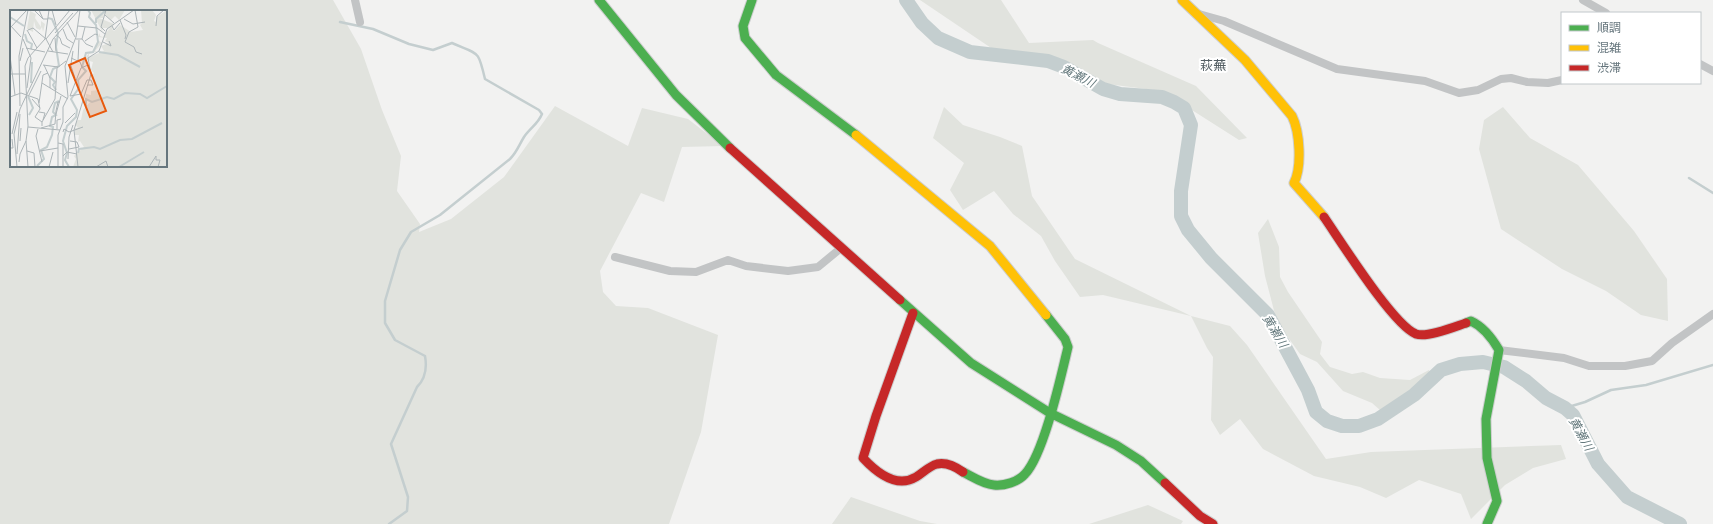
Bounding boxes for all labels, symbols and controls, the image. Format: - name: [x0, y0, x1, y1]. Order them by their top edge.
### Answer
- inset map: [10, 10, 167, 167]
- legend: [1561, 12, 1701, 84]
- text: 順調: [1597, 20, 1621, 36]
- text: 混雑: [1597, 40, 1621, 56]
- district label: 萩蕪: [1200, 57, 1226, 74]
- text: 渋滞: [1597, 60, 1621, 76]
- water label: 黄瀬川: [1058, 61, 1099, 92]
- water label: 黄瀬川: [1259, 311, 1292, 352]
- water label: 黄瀬川: [1565, 414, 1598, 455]

